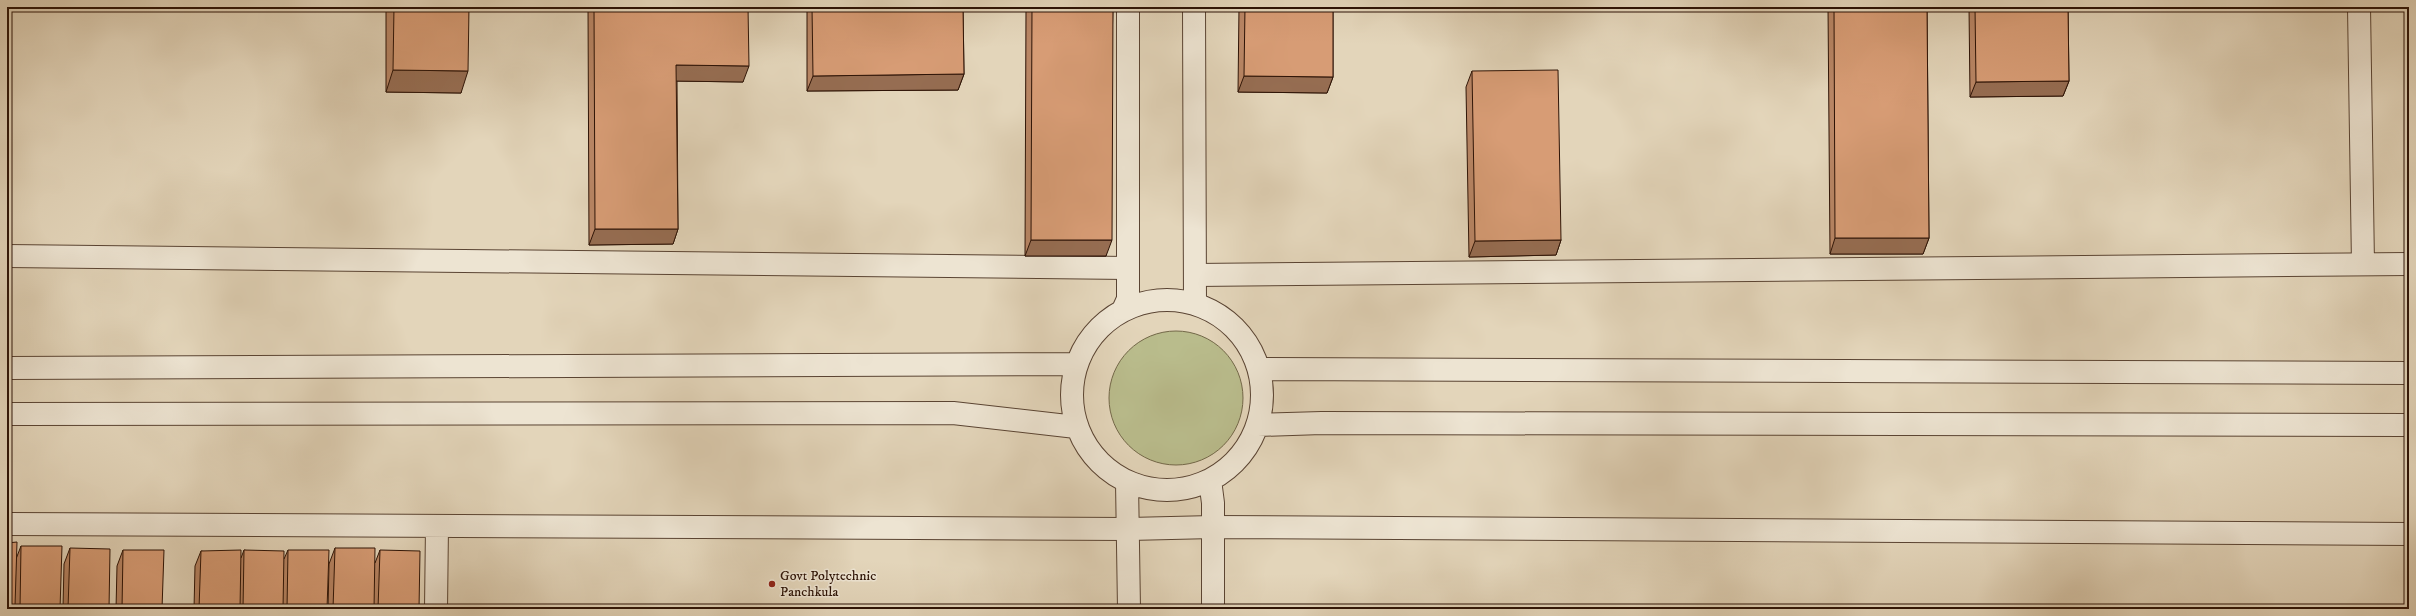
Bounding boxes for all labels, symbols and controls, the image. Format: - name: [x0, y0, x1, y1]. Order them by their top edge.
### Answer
- place label: Govt Polytechnic Panchkula: [780, 567, 876, 601]
- marker: Govt Polytechnic Panchkula: [767, 579, 777, 589]

